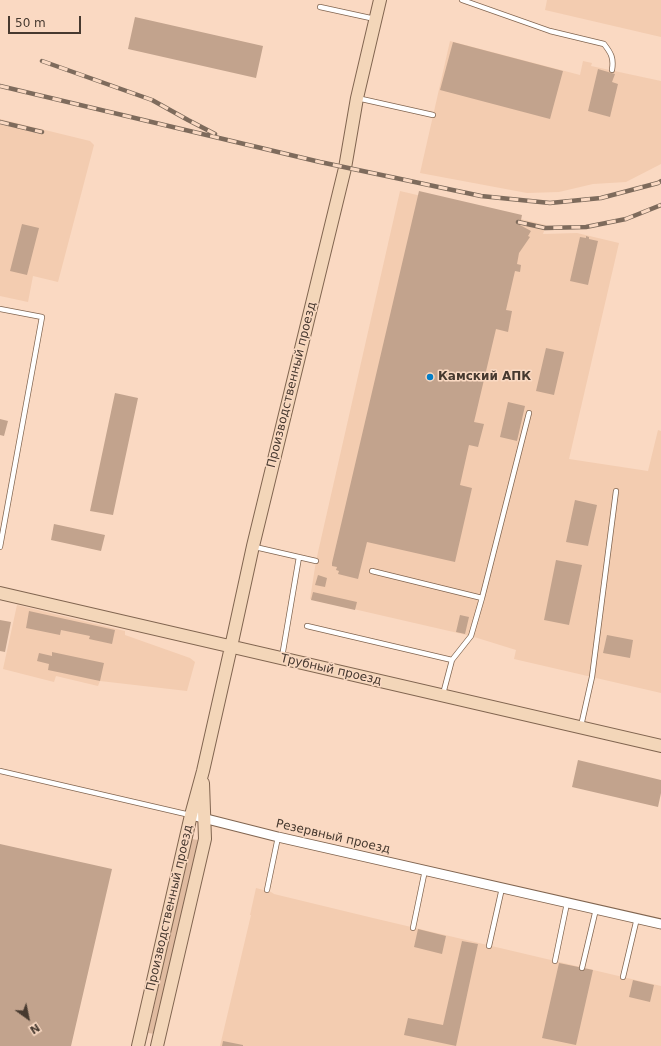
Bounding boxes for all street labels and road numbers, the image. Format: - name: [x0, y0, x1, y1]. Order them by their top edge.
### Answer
- street label: Производственный проезд: [264, 301, 320, 469]
- street label: Трубный проезд: [279, 651, 383, 689]
- street label: Резервный проезд: [274, 817, 392, 857]
- street label: Производственный проезд: [144, 823, 196, 993]

